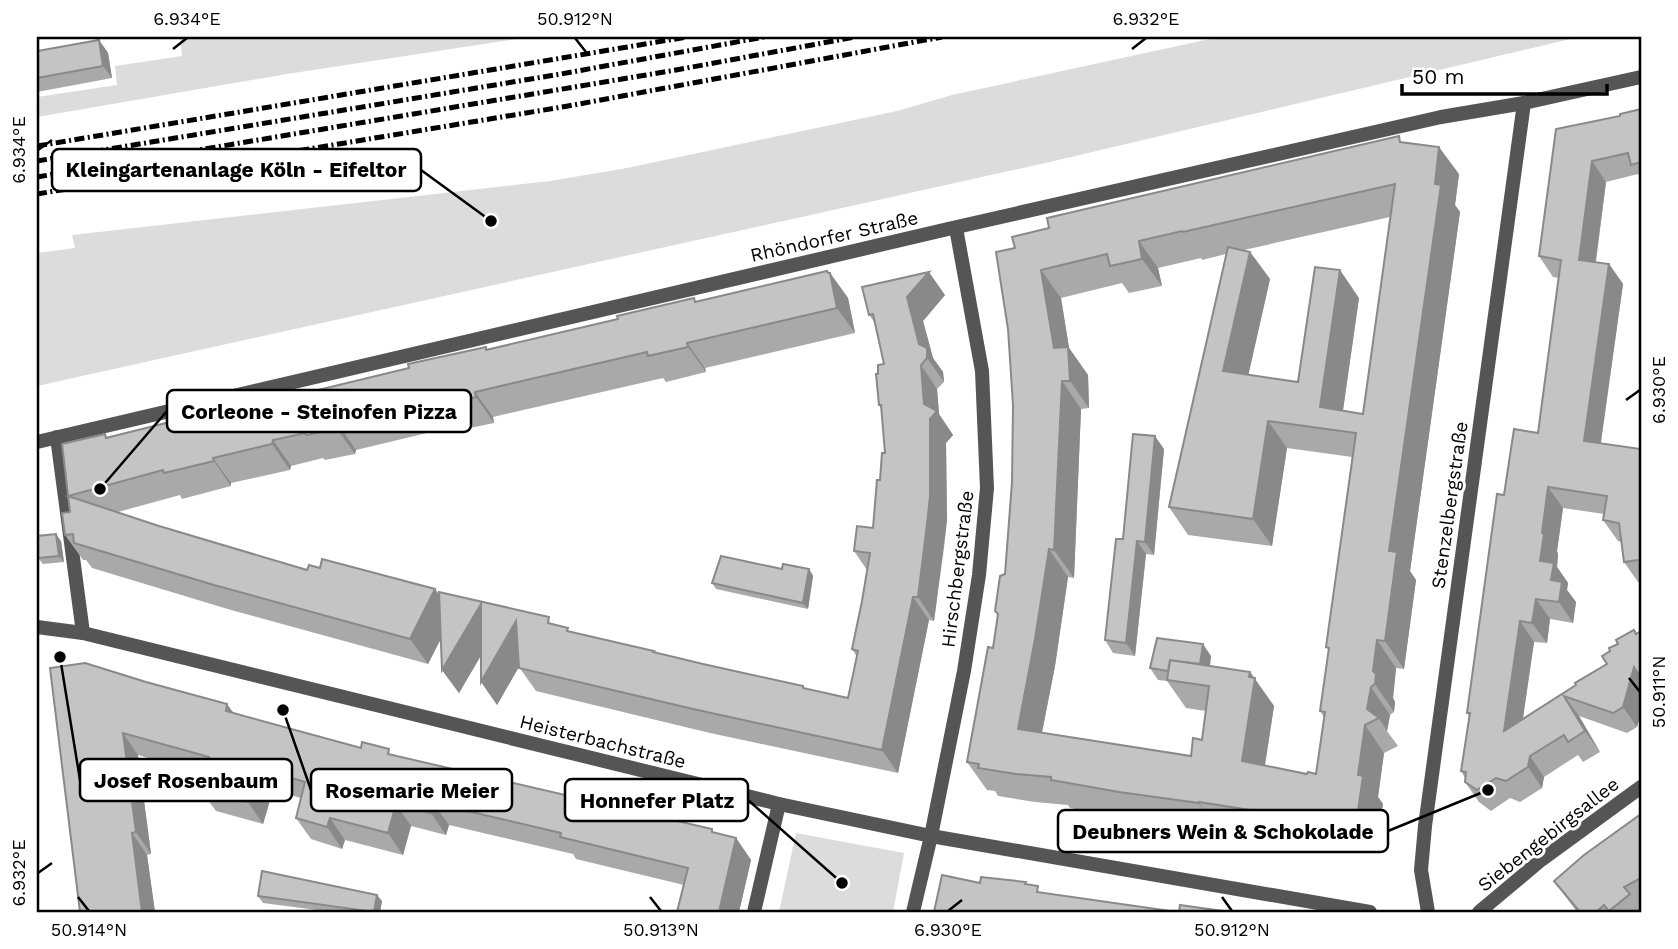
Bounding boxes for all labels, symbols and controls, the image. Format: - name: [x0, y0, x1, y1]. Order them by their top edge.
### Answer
- text: 6.934°E: [153, 8, 221, 29]
- text: 50.912°N: [537, 8, 613, 29]
- text: 6.932°E: [1112, 8, 1180, 29]
- scale bar: [1402, 52, 1606, 96]
- text: 50 m: [1412, 64, 1464, 89]
- text: 6.934°E: [8, 116, 29, 184]
- callout: Kleingartenanlage Köln - Eifeltor: [52, 149, 421, 191]
- text: Kleingartenanlage Köln - Eifeltor: [66, 157, 406, 182]
- street label: Rhöndorfer Straße: [748, 206, 920, 267]
- text: 6.930°E: [1648, 356, 1669, 424]
- callout: Corleone - Steinofen Pizza: [167, 390, 471, 432]
- text: Corleone - Steinofen Pizza: [181, 399, 458, 424]
- street label: Stenzelbergstraße: [1426, 420, 1473, 590]
- street label: Hirschbergstraße: [936, 489, 979, 649]
- text: 50.911°N: [1648, 656, 1669, 728]
- street label: Heisterbachstraße: [517, 710, 688, 773]
- callout: Josef Rosenbaum: [80, 759, 292, 801]
- text: Josef Rosenbaum: [94, 768, 278, 793]
- callout: Rosemarie Meier: [311, 769, 512, 811]
- street label: Siebengebirgsallee: [1473, 772, 1623, 897]
- text: Rosemarie Meier: [325, 778, 499, 803]
- callout: Honnefer Platz: [565, 779, 748, 821]
- text: Honnefer Platz: [580, 788, 734, 813]
- callout: Deubners Wein & Schokolade: [1058, 810, 1388, 852]
- text: Deubners Wein & Schokolade: [1072, 819, 1374, 844]
- text: 6.932°E: [8, 839, 29, 907]
- text: 50.914°N: [51, 919, 127, 940]
- text: 50.913°N: [623, 919, 699, 940]
- text: 6.930°E: [914, 919, 982, 940]
- text: 50.912°N: [1194, 919, 1270, 940]

